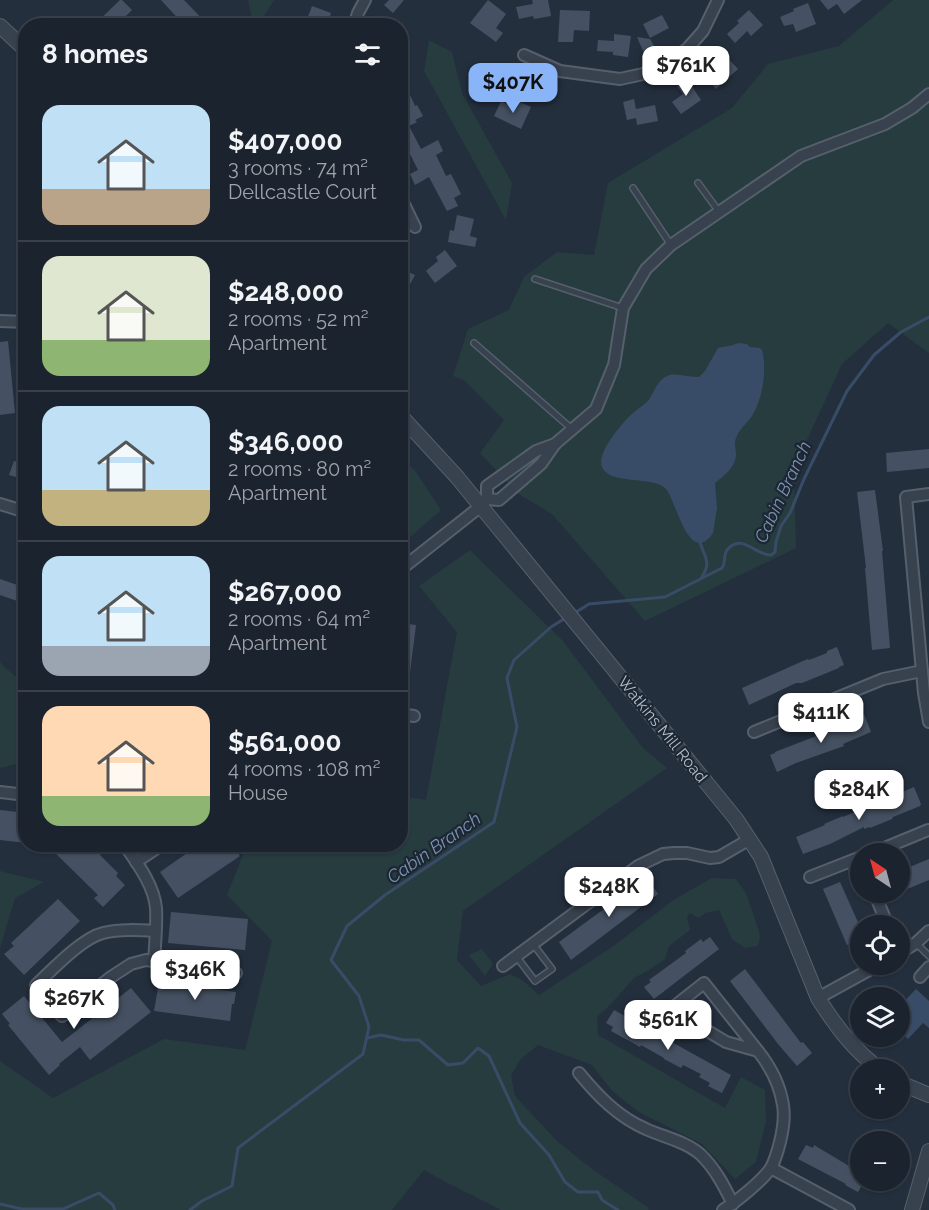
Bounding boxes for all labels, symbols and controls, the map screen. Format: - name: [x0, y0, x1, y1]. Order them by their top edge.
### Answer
- icon: filters: [351, 38, 384, 71]
- text: 8 homes: [42, 39, 148, 69]
- pin: $761K: [644, 46, 728, 97]
- text: $761K: [656, 53, 716, 77]
- pin: $407K: [471, 63, 555, 114]
- text: $407K: [483, 70, 543, 94]
- text: $407,000: [228, 126, 342, 156]
- icon: home: [90, 129, 162, 201]
- text: 3 rooms · 74 m²: [228, 156, 368, 180]
- text: Dellcastle Court: [228, 180, 377, 204]
- text: $248,000: [228, 277, 344, 307]
- icon: home: [90, 280, 162, 352]
- text: 2 rooms · 52 m²: [228, 307, 369, 331]
- text: Apartment: [228, 331, 327, 355]
- text: $346,000: [228, 427, 343, 457]
- icon: home: [90, 430, 162, 502]
- water label: Cabin Branch: [750, 438, 815, 546]
- text: 2 rooms · 80 m²: [228, 457, 371, 481]
- text: Apartment: [228, 481, 327, 505]
- text: $267,000: [228, 577, 342, 607]
- icon: home: [90, 580, 162, 652]
- text: 2 rooms · 64 m²: [228, 607, 370, 631]
- text: Apartment: [228, 631, 327, 655]
- street label: Watkins Mill Road: [614, 672, 711, 786]
- pin: $411K: [779, 693, 863, 744]
- text: $411K: [792, 700, 850, 724]
- text: $561,000: [228, 727, 341, 757]
- icon: home: [90, 730, 162, 802]
- text: 4 rooms · 108 m²: [228, 757, 380, 781]
- pin: $284K: [817, 770, 901, 821]
- text: $284K: [829, 777, 889, 801]
- text: House: [228, 781, 288, 805]
- water label: Cabin Branch: [383, 808, 485, 888]
- north arrow: [850, 843, 910, 903]
- map controls: [850, 843, 910, 1191]
- pin: $248K: [567, 867, 651, 918]
- text: $248K: [579, 874, 639, 898]
- button: locate: [850, 915, 910, 975]
- pin: $346K: [153, 950, 237, 1001]
- text: $346K: [165, 957, 225, 981]
- pin: $267K: [32, 979, 116, 1030]
- text: $267K: [44, 986, 104, 1010]
- button: layers: [850, 987, 910, 1047]
- pin: $561K: [626, 1000, 710, 1051]
- text: $561K: [638, 1007, 698, 1031]
- button: +: [850, 1059, 910, 1119]
- button: −: [850, 1131, 910, 1191]

